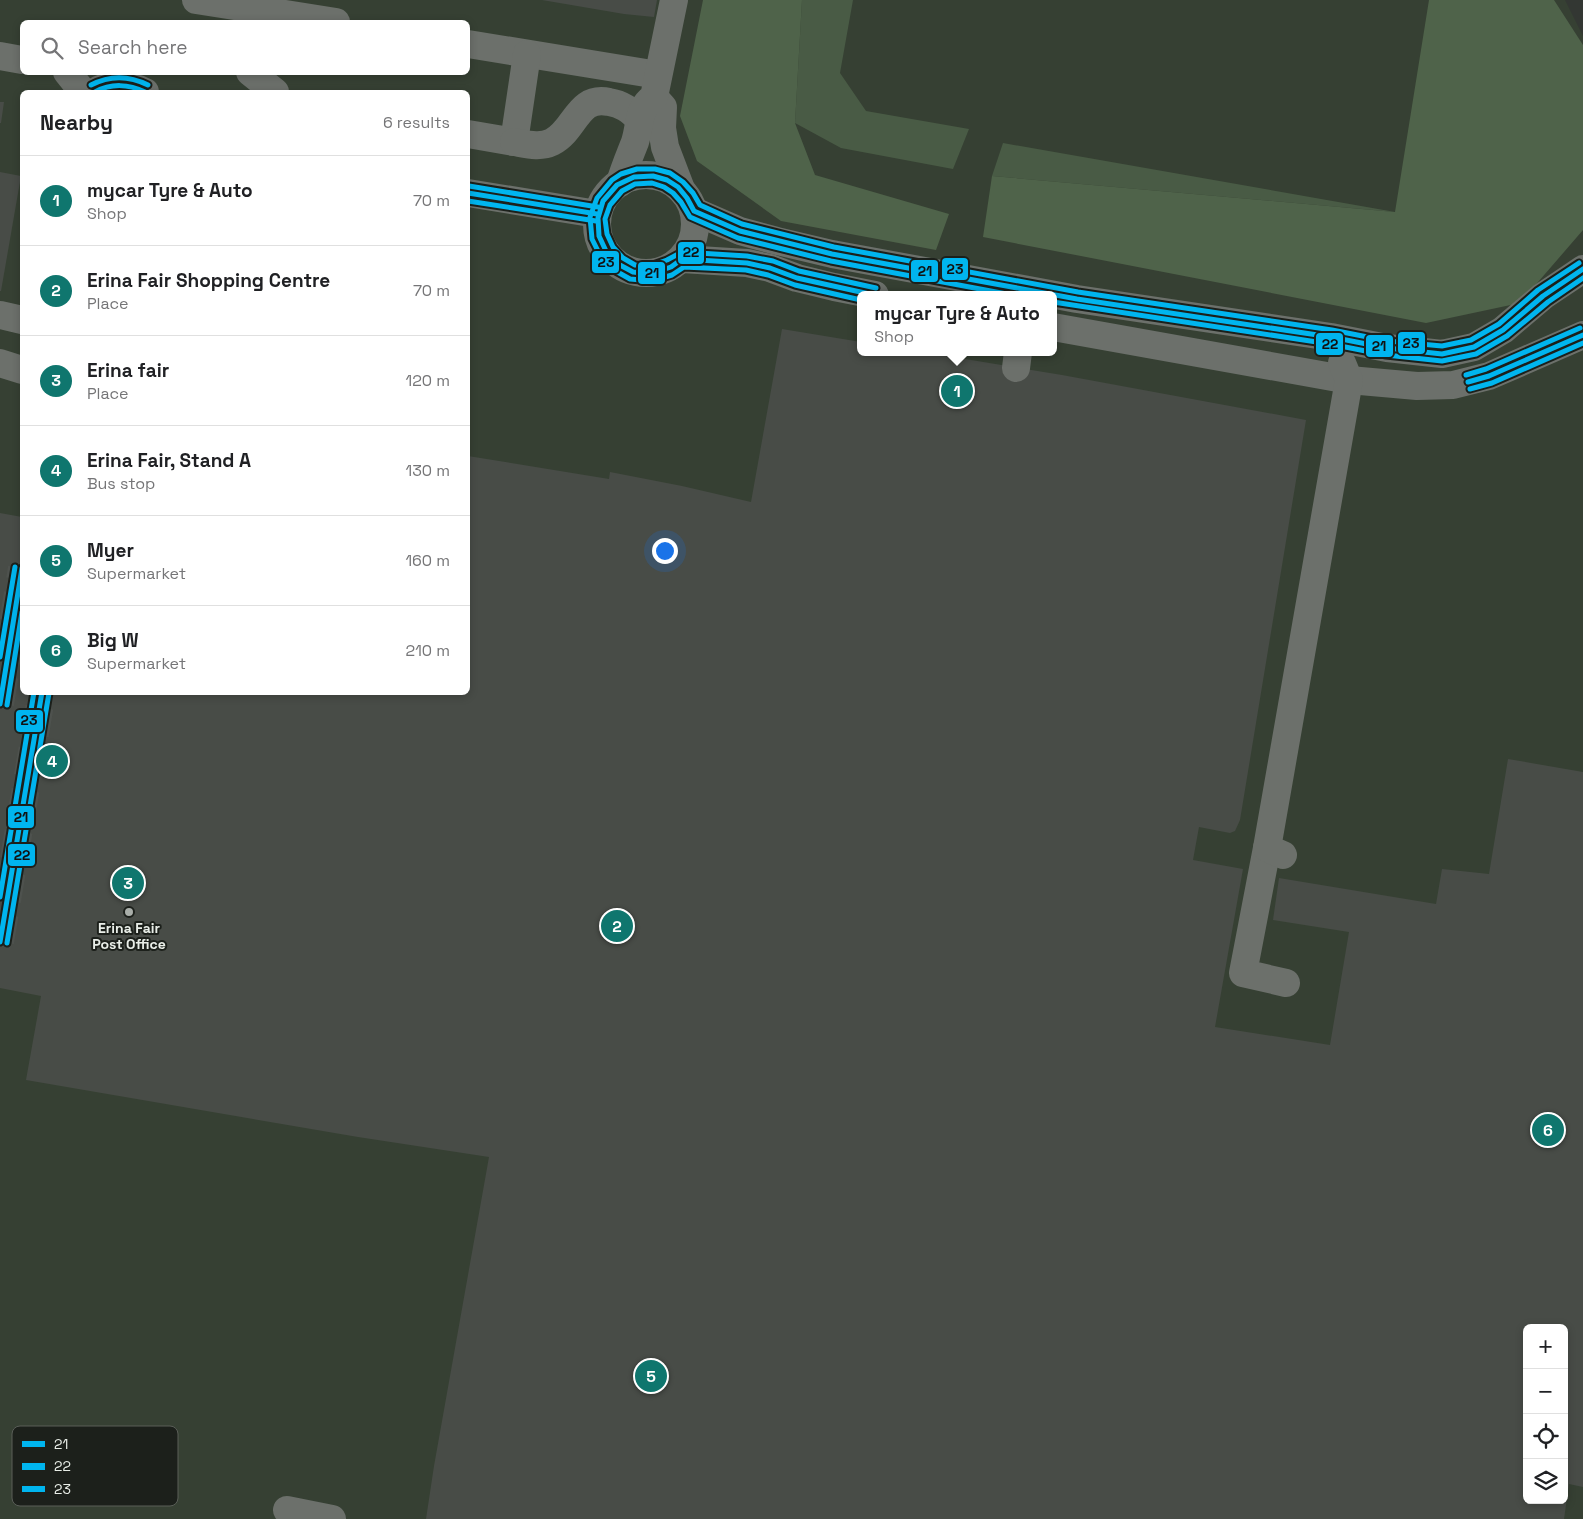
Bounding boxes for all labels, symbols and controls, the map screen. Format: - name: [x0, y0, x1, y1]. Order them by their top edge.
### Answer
- search box: [20, 20, 470, 75]
- icon: search: [38, 34, 66, 62]
- text: Search here: [78, 35, 188, 60]
- text: Nearby: [40, 109, 113, 136]
- text: 6 results: [383, 112, 450, 133]
- text: mycar Tyre & Auto: [87, 178, 253, 203]
- text: 1: [52, 190, 60, 211]
- text: 70 m: [413, 190, 450, 211]
- text: Shop: [87, 203, 127, 224]
- line badge: 22: [677, 241, 705, 265]
- text: 22: [683, 243, 699, 261]
- line badge: 23: [591, 250, 620, 274]
- text: 23: [598, 253, 614, 271]
- line badge: 23: [941, 257, 969, 281]
- line badge: 21: [910, 259, 939, 283]
- text: 23: [947, 260, 963, 278]
- line badge: 21: [637, 261, 666, 285]
- text: 21: [918, 262, 932, 280]
- text: 21: [645, 264, 659, 282]
- text: Erina Fair Shopping Centre: [87, 268, 330, 293]
- text: 2: [51, 280, 61, 301]
- text: 70 m: [413, 280, 450, 301]
- popup: [857, 291, 1057, 356]
- text: Place: [87, 293, 129, 314]
- text: mycar Tyre & Auto: [874, 301, 1040, 326]
- text: Shop: [874, 326, 914, 347]
- line badge: 23: [1397, 331, 1426, 355]
- line badge: 22: [1315, 332, 1344, 356]
- line badge: 21: [1365, 334, 1394, 358]
- text: 23: [1403, 334, 1419, 352]
- text: 22: [1322, 335, 1338, 353]
- text: 21: [1372, 337, 1386, 355]
- text: Erina fair: [87, 358, 169, 383]
- text: 3: [51, 370, 61, 391]
- text: 120 m: [406, 370, 450, 391]
- pin: 1: [941, 372, 973, 410]
- text: Place: [87, 383, 129, 404]
- text: Erina Fair, Stand A: [87, 448, 251, 473]
- text: 4: [51, 460, 61, 481]
- text: 130 m: [406, 460, 450, 481]
- text: Bus stop: [87, 473, 155, 494]
- text: Myer: [87, 538, 134, 563]
- your location: [652, 538, 678, 564]
- text: 5: [51, 550, 61, 571]
- text: 160 m: [405, 550, 450, 571]
- text: Supermarket: [87, 563, 186, 584]
- text: Big W: [87, 628, 139, 653]
- text: 6: [51, 640, 61, 661]
- text: 210 m: [406, 640, 450, 661]
- text: Supermarket: [87, 653, 186, 674]
- line badge: 23: [15, 709, 44, 733]
- text: 23: [21, 711, 37, 729]
- pin: 4: [36, 742, 68, 780]
- line badge: 21: [7, 805, 35, 829]
- text: 21: [14, 808, 28, 826]
- line badge: 22: [7, 843, 36, 867]
- text: 22: [14, 846, 30, 864]
- pin: 3: [112, 864, 144, 902]
- marker: Erina Fair Post Office: [123, 906, 135, 918]
- pin: 2: [601, 907, 633, 945]
- place label: Erina Fair Post Office: [92, 919, 166, 953]
- pin: 6: [1532, 1111, 1564, 1149]
- map controls: [1523, 1324, 1568, 1504]
- button: +: [1523, 1324, 1568, 1369]
- pin: 5: [635, 1357, 667, 1395]
- button: −: [1523, 1369, 1568, 1414]
- button: locate: [1523, 1414, 1568, 1459]
- legend: [12, 1426, 178, 1506]
- text: 21: [54, 1435, 68, 1453]
- text: 22: [54, 1457, 71, 1475]
- button: layers: [1523, 1459, 1568, 1504]
- text: 23: [54, 1480, 71, 1498]

